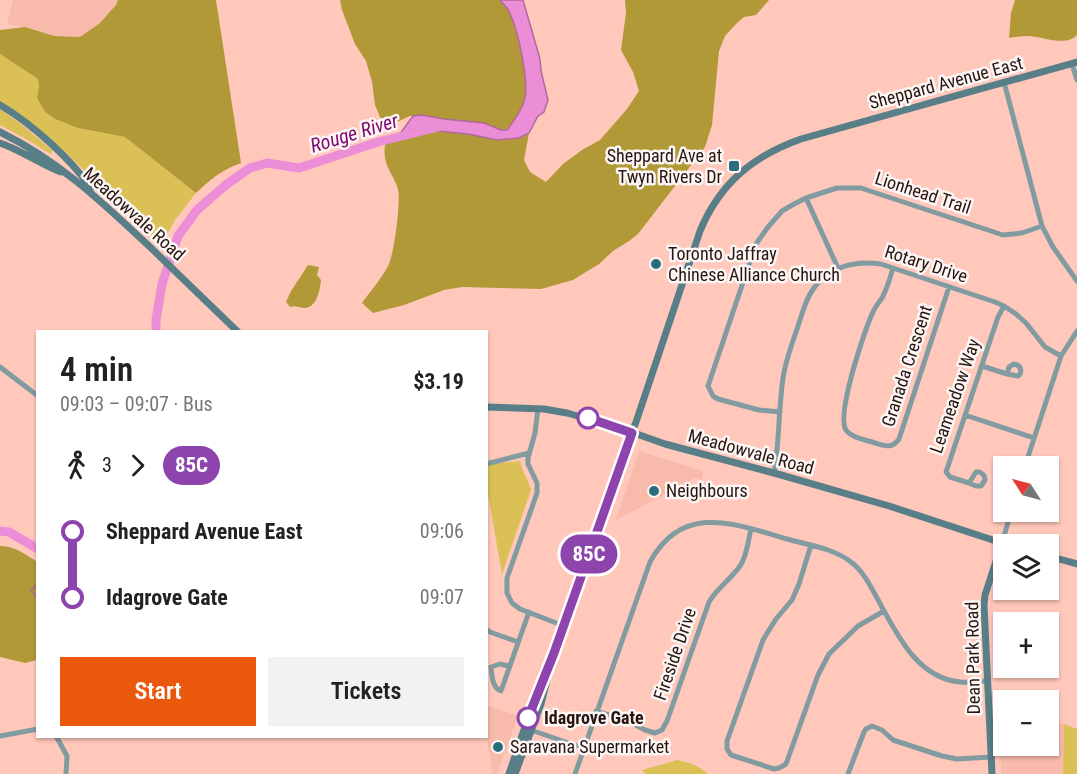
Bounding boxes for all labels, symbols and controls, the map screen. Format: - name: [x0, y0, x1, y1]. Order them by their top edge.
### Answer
- street label: Sheppard Avenue East: [867, 52, 1025, 113]
- water label: Rouge River: [307, 108, 402, 158]
- place label: Sheppard Ave at Twyn Rivers Dr: [607, 145, 723, 187]
- marker: Sheppard Ave at Twyn Rivers Dr: [727, 159, 741, 173]
- street label: Meadowvale Road: [79, 163, 189, 265]
- street label: Lionhead Trail: [873, 167, 974, 218]
- street label: Rotary Drive: [882, 240, 970, 287]
- place label: Toronto Jaffray Chinese Alliance Church: [668, 243, 840, 285]
- marker: Toronto Jaffray Chinese Alliance Church: [649, 257, 663, 271]
- street label: Granada Crescent: [877, 302, 936, 429]
- street label: Leameadow Way: [925, 335, 984, 456]
- text: 4 min: [60, 350, 133, 389]
- text: $3.19: [413, 369, 464, 394]
- text: 09:03 – 09:07 · Bus: [60, 392, 213, 416]
- unlabelled marker: [577, 407, 599, 429]
- street label: Meadowvale Road: [686, 425, 816, 478]
- icon: walk: [60, 449, 93, 482]
- icon: forward: [121, 449, 154, 482]
- text: 3: [102, 453, 112, 477]
- text: 85C: [175, 453, 208, 477]
- north arrow: [993, 456, 1059, 522]
- map controls: [993, 456, 1059, 756]
- place label: Neighbours: [666, 480, 748, 501]
- marker: Neighbours: [647, 484, 661, 498]
- text: Sheppard Avenue East: [106, 519, 302, 544]
- text: 09:06: [420, 519, 464, 543]
- line badge: 85C: [554, 534, 624, 574]
- button: layers: [993, 534, 1059, 600]
- text: 85C: [572, 542, 606, 566]
- text: Idagrove Gate: [106, 585, 228, 610]
- text: 09:07: [420, 585, 464, 609]
- street label: Dean Park Road: [961, 602, 984, 714]
- street label: Fireside Drive: [649, 605, 700, 703]
- button: +: [993, 612, 1059, 678]
- button: Start: [60, 657, 256, 726]
- button: Tickets: [268, 657, 464, 726]
- button: −: [993, 690, 1059, 756]
- marker: Idagrove Gate: [517, 707, 539, 729]
- place label: Idagrove Gate: [544, 707, 644, 728]
- place label: Saravana Supermarket: [510, 736, 669, 757]
- marker: Saravana Supermarket: [491, 740, 505, 754]

